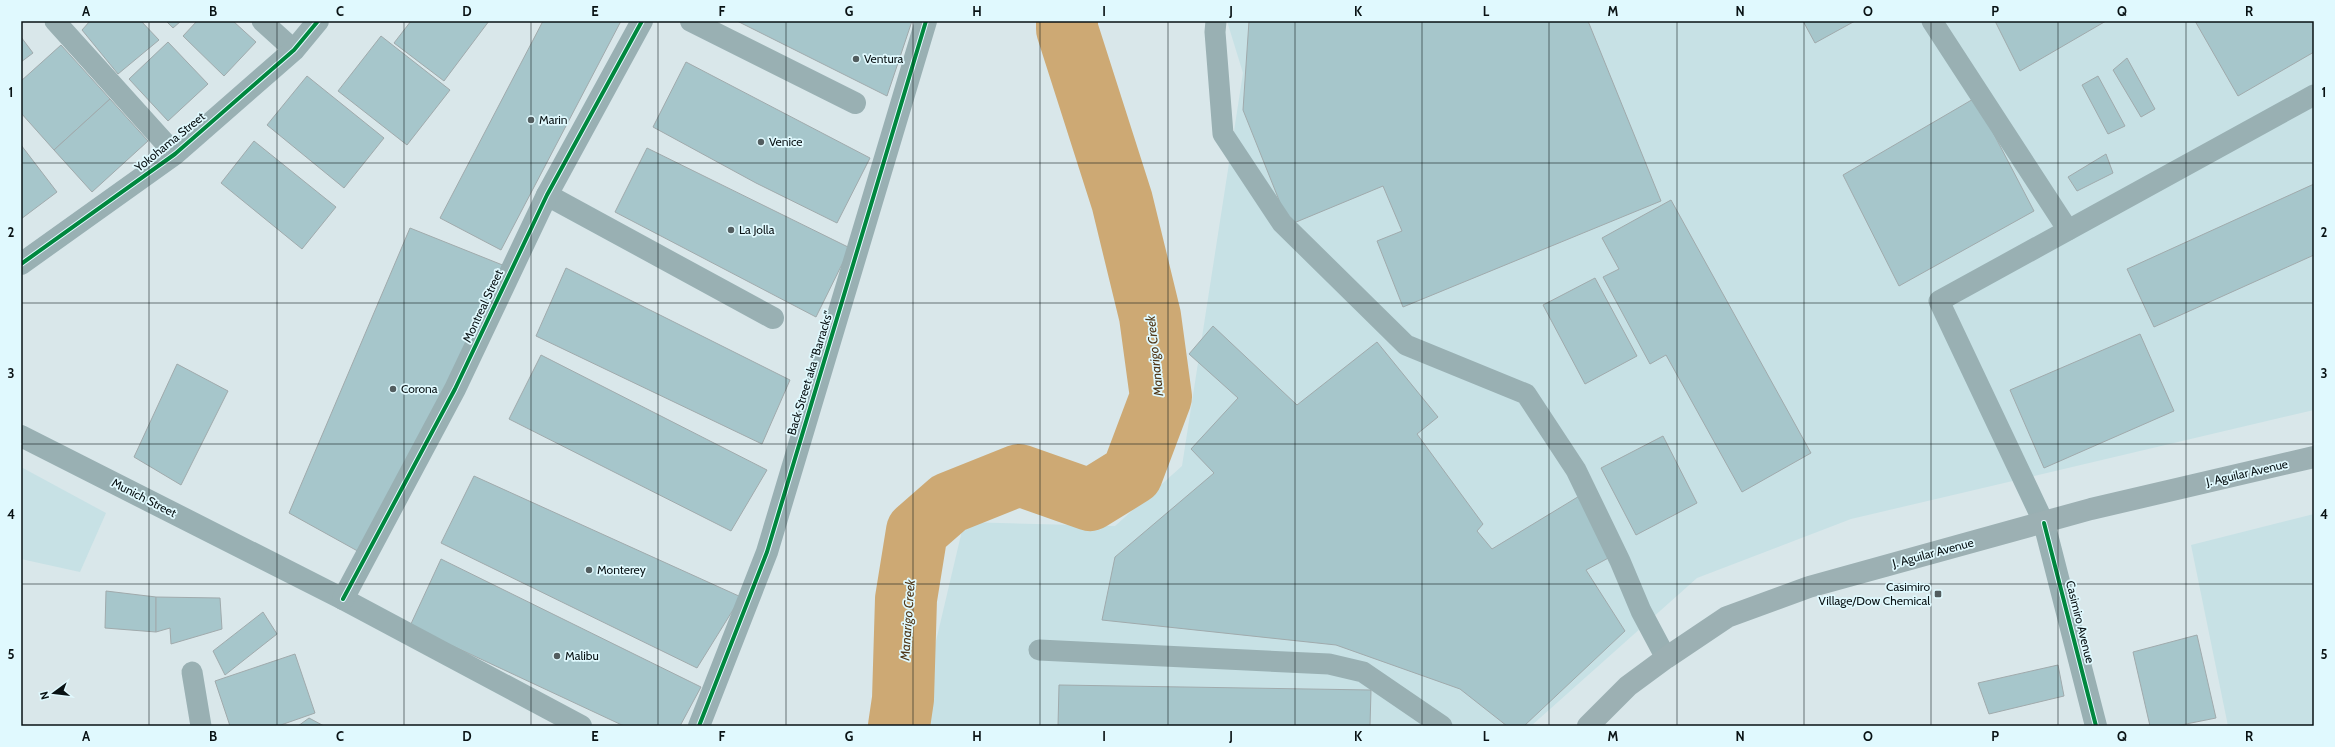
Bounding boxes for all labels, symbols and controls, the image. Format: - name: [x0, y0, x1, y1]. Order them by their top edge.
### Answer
- text: A: [82, 3, 91, 19]
- text: B: [209, 3, 217, 19]
- text: C: [336, 3, 344, 19]
- text: D: [462, 3, 472, 19]
- text: E: [591, 3, 599, 19]
- text: F: [719, 3, 726, 19]
- text: G: [845, 3, 854, 19]
- text: H: [972, 3, 982, 19]
- text: I: [1102, 3, 1106, 19]
- text: J: [1228, 3, 1233, 19]
- text: K: [1354, 3, 1363, 19]
- text: L: [1483, 3, 1490, 19]
- text: M: [1608, 3, 1619, 19]
- text: N: [1735, 3, 1745, 19]
- text: O: [1863, 3, 1873, 19]
- text: P: [1991, 3, 1999, 19]
- text: Q: [2117, 3, 2127, 19]
- text: R: [2245, 3, 2253, 19]
- place label: Ventura: [864, 51, 903, 66]
- marker: Ventura: [851, 54, 861, 64]
- text: 1: [9, 84, 13, 100]
- text: 1: [2322, 84, 2326, 100]
- street label: Yokohama Street: [131, 109, 208, 175]
- place label: Marin: [539, 112, 568, 127]
- marker: Marin: [526, 115, 536, 125]
- place label: Venice: [769, 134, 803, 149]
- marker: Venice: [756, 137, 766, 147]
- place label: La Jolla: [739, 222, 775, 237]
- text: 2: [8, 224, 15, 240]
- text: 2: [2321, 224, 2328, 240]
- marker: La Jolla: [726, 225, 736, 235]
- street label: Montreal Street: [459, 267, 506, 345]
- street label: Back Street aka "Barracks": [783, 309, 836, 437]
- water label: Manarigo Creek: [1142, 314, 1166, 398]
- text: 3: [7, 365, 15, 381]
- text: 3: [2320, 365, 2328, 381]
- place label: Corona: [401, 381, 438, 396]
- marker: Corona: [388, 384, 398, 394]
- street label: J. Aguilar Avenue: [2204, 456, 2289, 489]
- street label: Munich Street: [109, 475, 179, 520]
- text: 4: [7, 506, 15, 522]
- text: 4: [2320, 506, 2328, 522]
- street label: J. Aguilar Avenue: [1890, 534, 1975, 571]
- place label: Monterey: [597, 562, 646, 577]
- marker: Monterey: [584, 565, 594, 575]
- water label: Manarigo Creek: [896, 579, 918, 662]
- place label: Casimiro Village/Dow Chemical: [1818, 579, 1930, 608]
- street label: Casimiro Avenue: [2063, 579, 2098, 665]
- marker: Casimiro Village/Dow Chemical: [1933, 589, 1943, 599]
- text: 5: [8, 646, 15, 662]
- text: 5: [2321, 646, 2328, 662]
- place label: Malibu: [565, 648, 599, 663]
- marker: Malibu: [552, 651, 562, 661]
- north arrow: [34, 673, 74, 713]
- text: N: [37, 690, 52, 701]
- text: A: [82, 728, 91, 744]
- text: B: [209, 728, 217, 744]
- text: C: [336, 728, 344, 744]
- text: D: [462, 728, 472, 744]
- text: E: [591, 728, 599, 744]
- text: F: [719, 728, 726, 744]
- text: G: [845, 728, 854, 744]
- text: H: [972, 728, 982, 744]
- text: I: [1102, 728, 1106, 744]
- text: J: [1228, 728, 1233, 744]
- text: K: [1354, 728, 1363, 744]
- text: L: [1483, 728, 1490, 744]
- text: M: [1608, 728, 1619, 744]
- text: N: [1735, 728, 1745, 744]
- text: O: [1863, 728, 1873, 744]
- text: P: [1991, 728, 1999, 744]
- text: Q: [2117, 728, 2127, 744]
- text: R: [2245, 728, 2253, 744]

